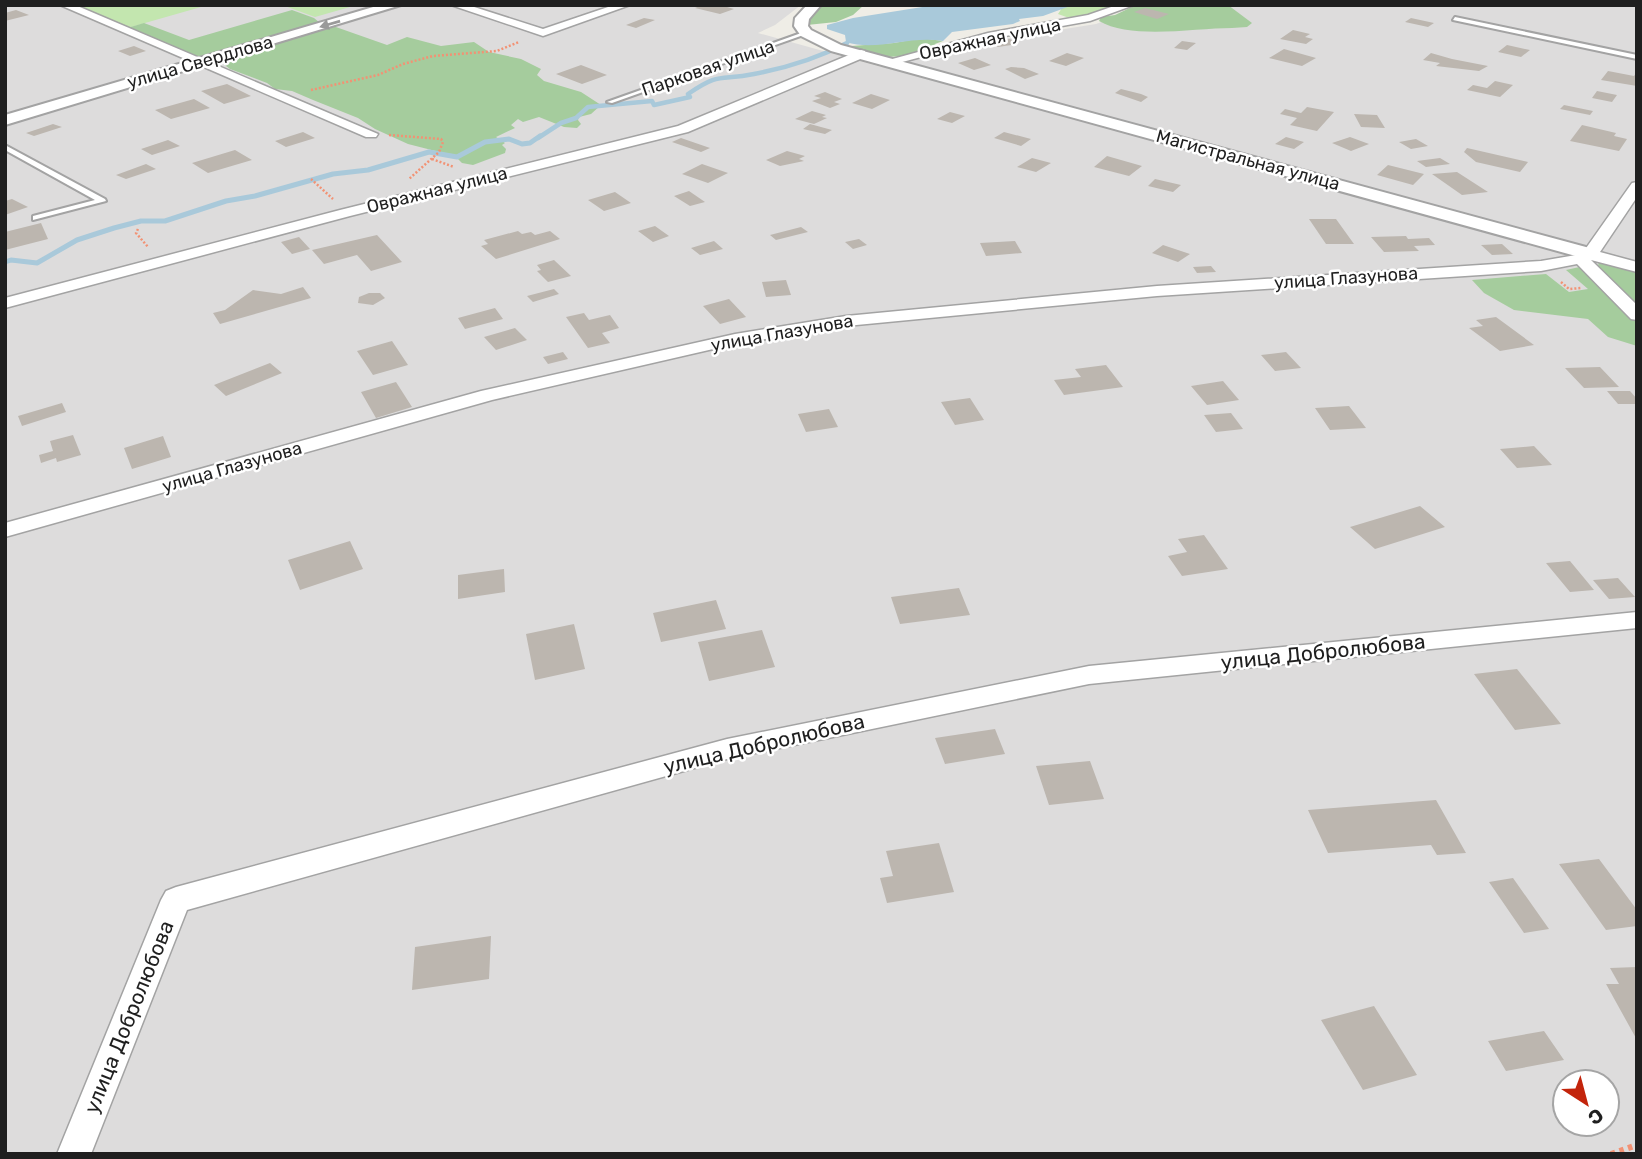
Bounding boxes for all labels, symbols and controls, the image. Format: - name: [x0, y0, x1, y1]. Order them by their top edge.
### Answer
- street label: Овражная улица: [917, 13, 1063, 65]
- one-way arrow: [319, 20, 340, 30]
- street label: улица Свердлова: [125, 31, 275, 93]
- street label: Парковая улица: [639, 35, 777, 101]
- street label: Магистральная улица: [1154, 125, 1342, 195]
- street label: Овражная улица: [364, 162, 510, 218]
- street label: улица Глазунова: [1273, 262, 1419, 294]
- street label: улица Глазунова: [709, 310, 855, 356]
- street label: улица Глазунова: [160, 437, 304, 497]
- street label: улица Добролюбова: [1219, 628, 1426, 675]
- street label: улица Добролюбова: [661, 708, 867, 779]
- street label: улица Добролюбова: [78, 917, 179, 1117]
- north arrow: [1551, 1068, 1621, 1138]
- text: С: [1584, 1103, 1608, 1130]

